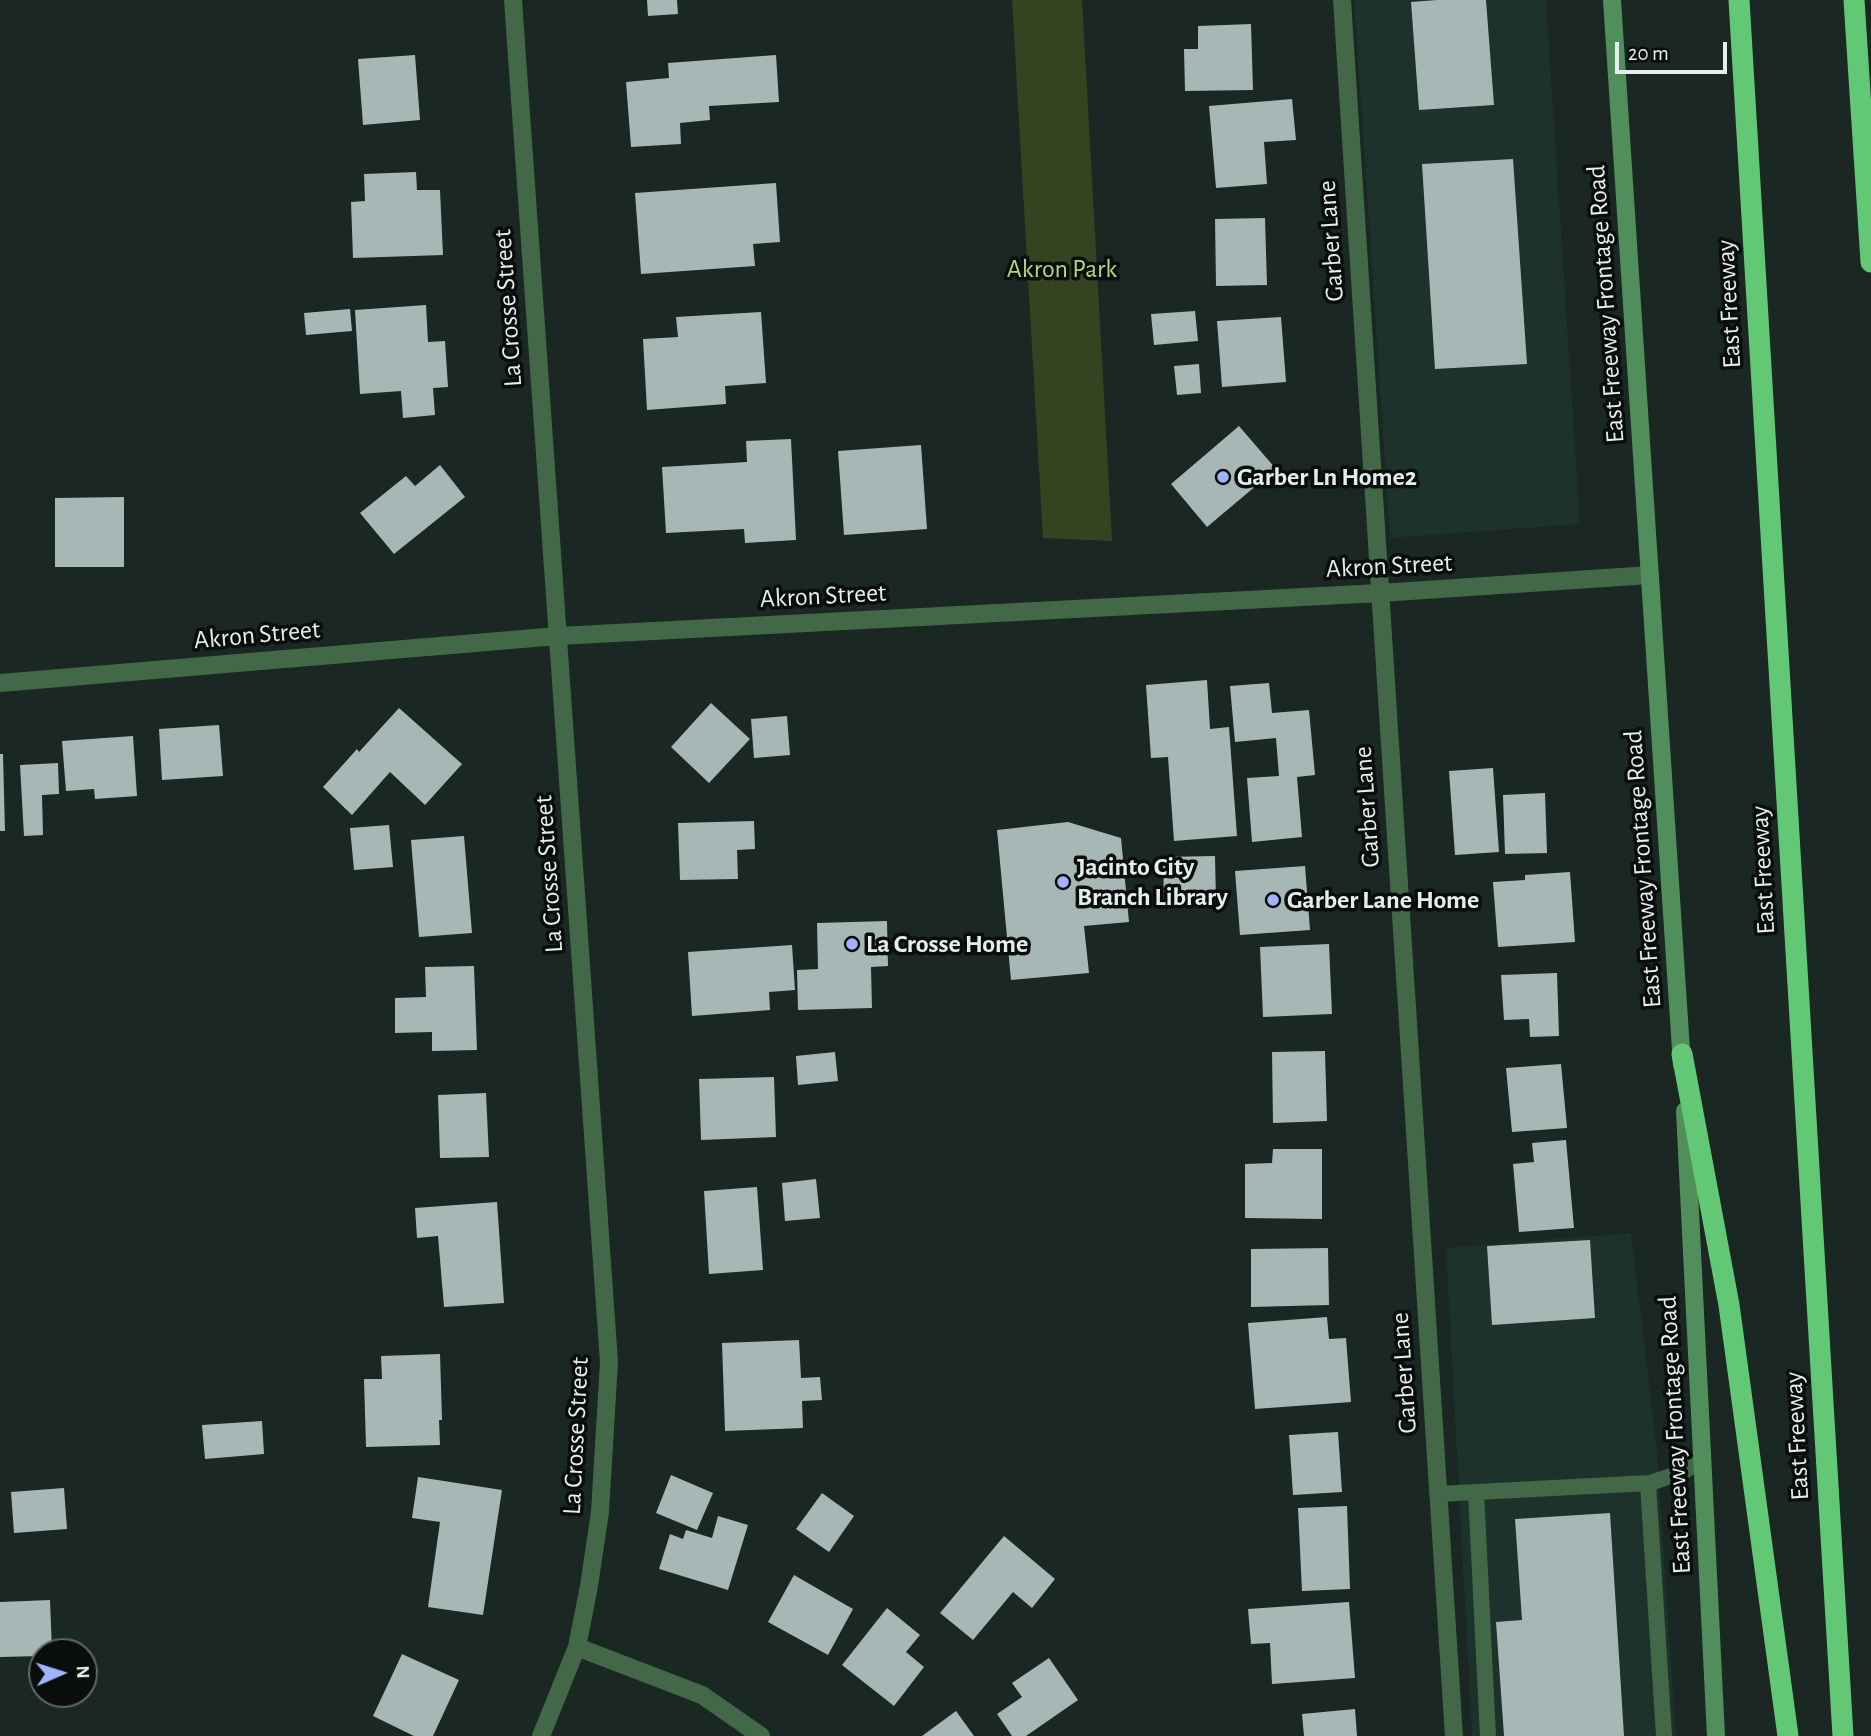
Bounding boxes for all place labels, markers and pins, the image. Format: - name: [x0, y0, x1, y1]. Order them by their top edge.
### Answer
- place label: Garber Ln Home2: [1237, 461, 1417, 493]
- marker: Garber Ln Home2: [1215, 469, 1231, 485]
- place label: Jacinto City Branch Library: [1077, 851, 1228, 912]
- marker: Jacinto City Branch Library: [1055, 874, 1071, 890]
- place label: Garber Lane Home: [1287, 884, 1479, 916]
- marker: Garber Lane Home: [1265, 892, 1281, 908]
- place label: La Crosse Home: [866, 928, 1028, 960]
- marker: La Crosse Home: [844, 936, 860, 952]

